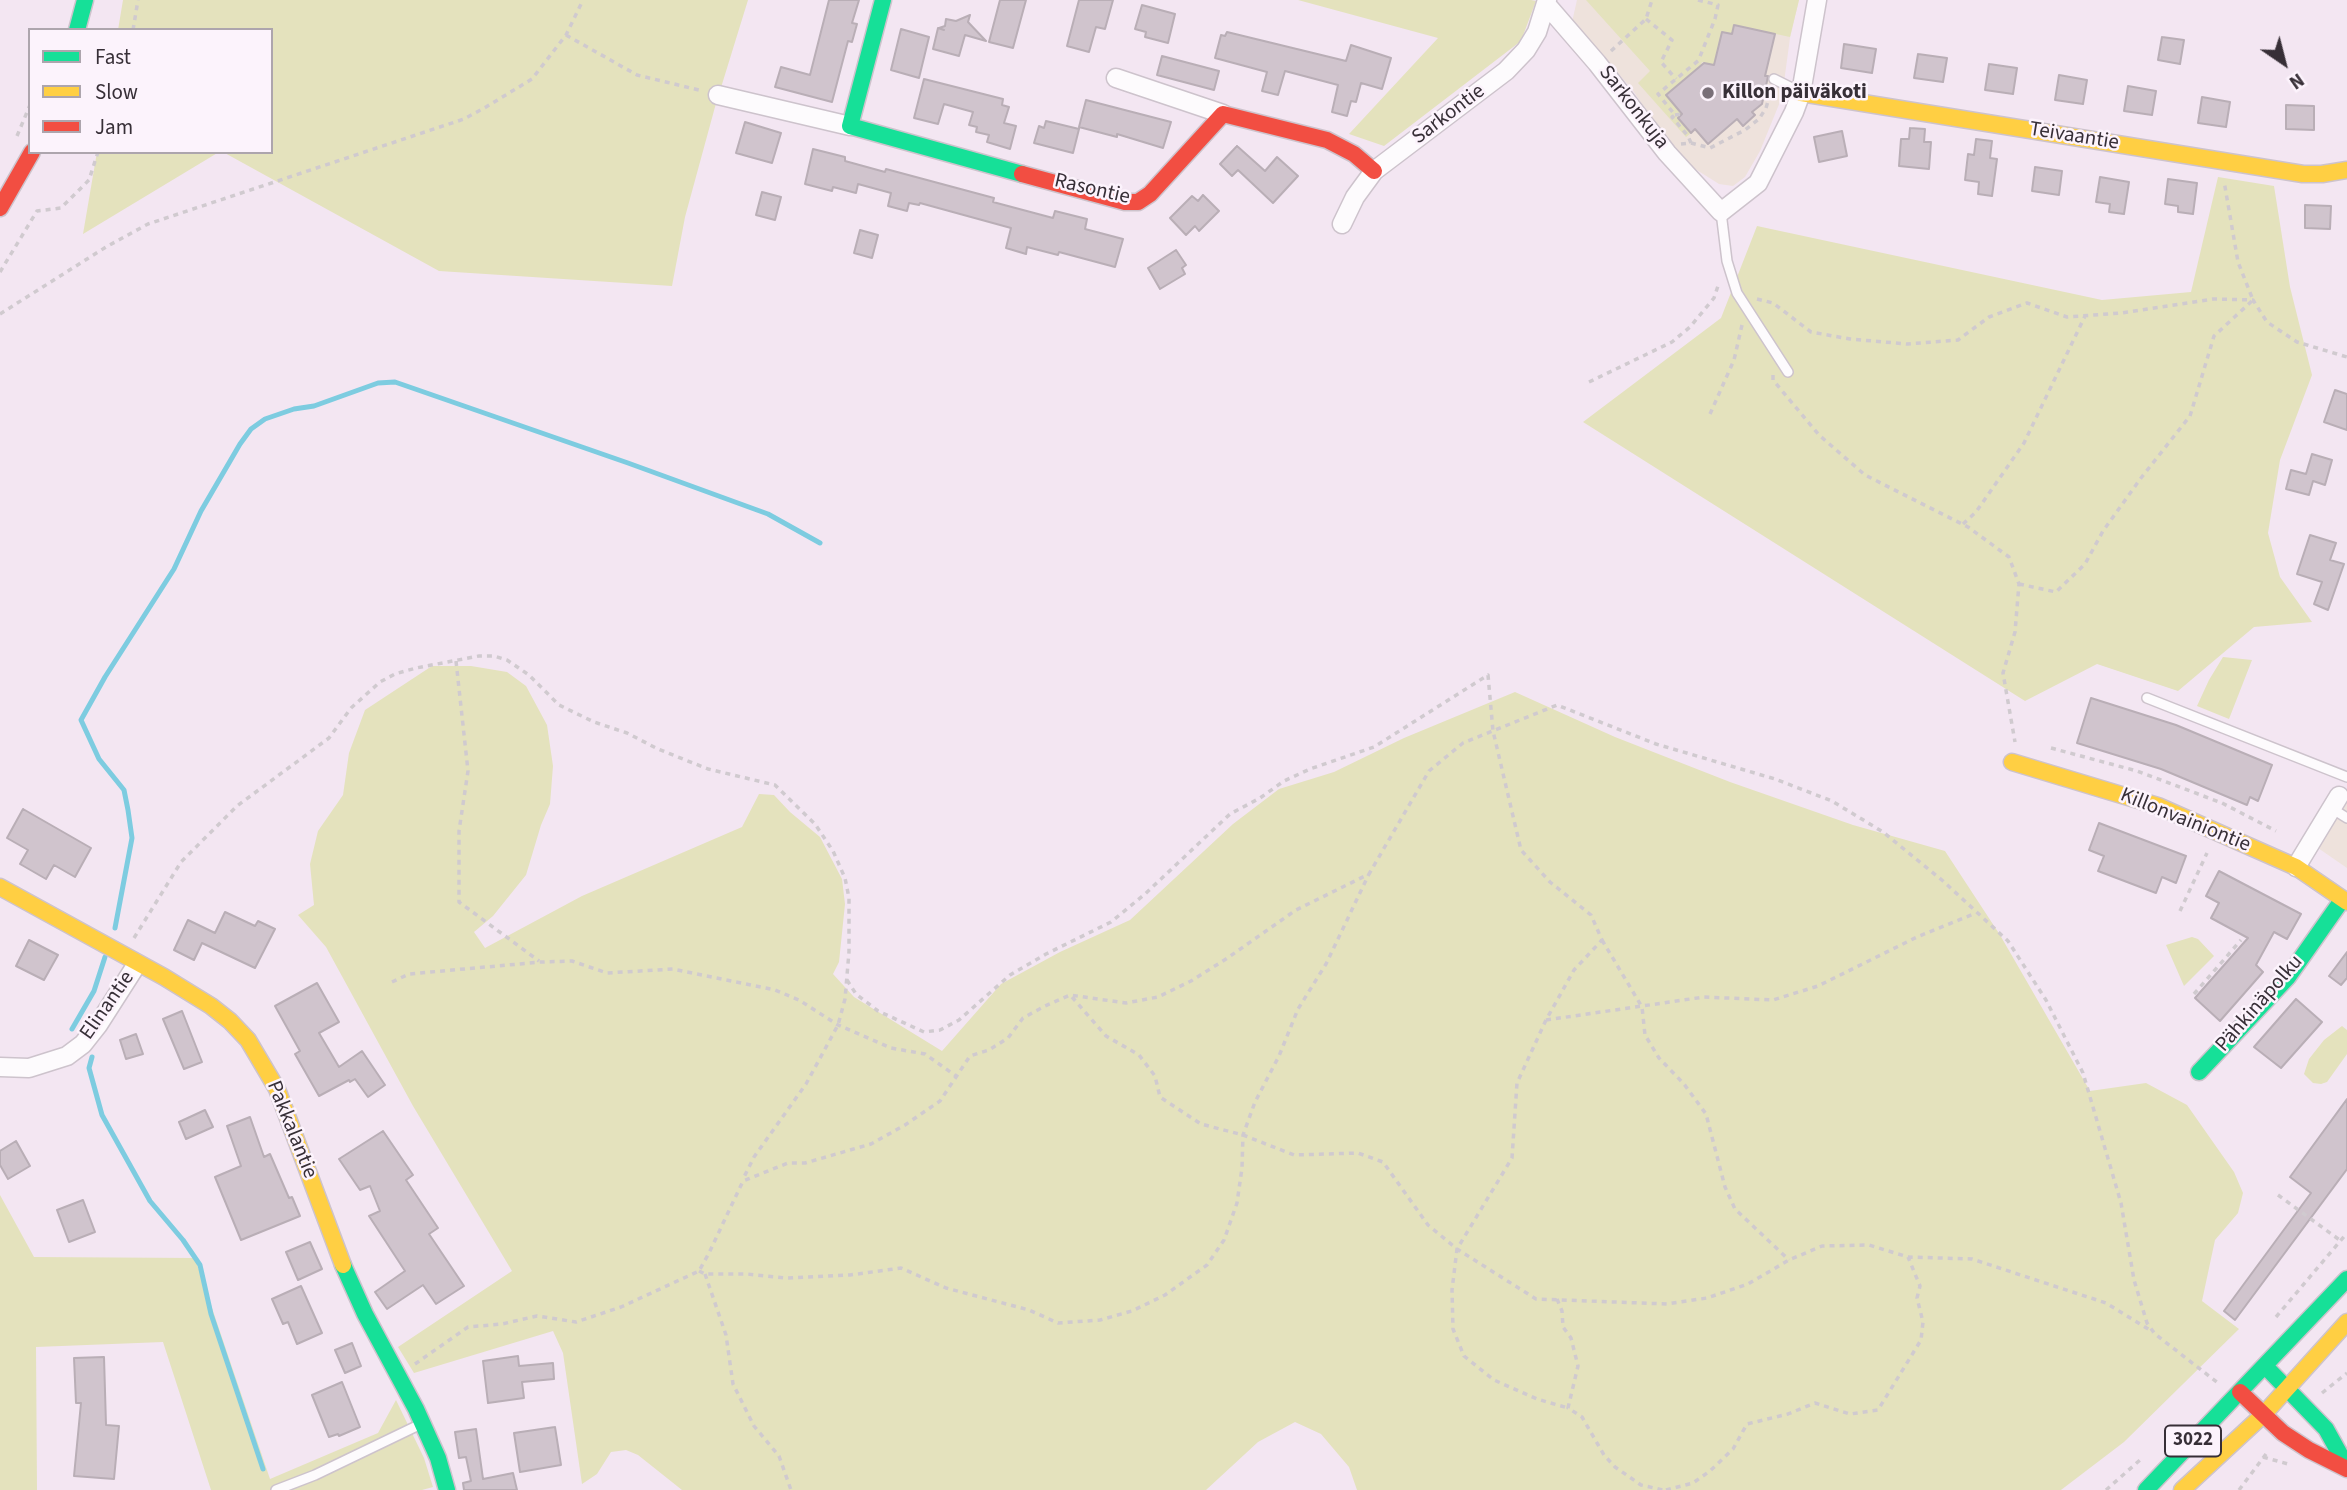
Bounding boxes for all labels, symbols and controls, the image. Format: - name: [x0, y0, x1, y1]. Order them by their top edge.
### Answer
- legend: [28, 28, 273, 154]
- north arrow: [2249, 28, 2319, 98]
- text: Fast: [95, 42, 131, 72]
- street label: Sarkonkuja: [1593, 61, 1673, 155]
- text: N: [2283, 66, 2309, 95]
- text: Slow: [95, 77, 138, 107]
- street label: Sarkontie: [1408, 79, 1490, 151]
- place label: Killon päiväkoti: [1722, 80, 1867, 106]
- marker: Killon päiväkoti: [1700, 85, 1716, 101]
- text: Jam: [95, 112, 133, 142]
- street label: Teivaantie: [2027, 118, 2121, 156]
- street label: Rasontie: [1052, 169, 1132, 211]
- street label: Killonvainiontie: [2116, 783, 2254, 859]
- street label: Pähkinäpolku: [2211, 950, 2309, 1058]
- street label: Elinantie: [75, 967, 141, 1045]
- street label: Pakkalantie: [260, 1078, 322, 1182]
- road number: 3022: [2165, 1426, 2221, 1456]

